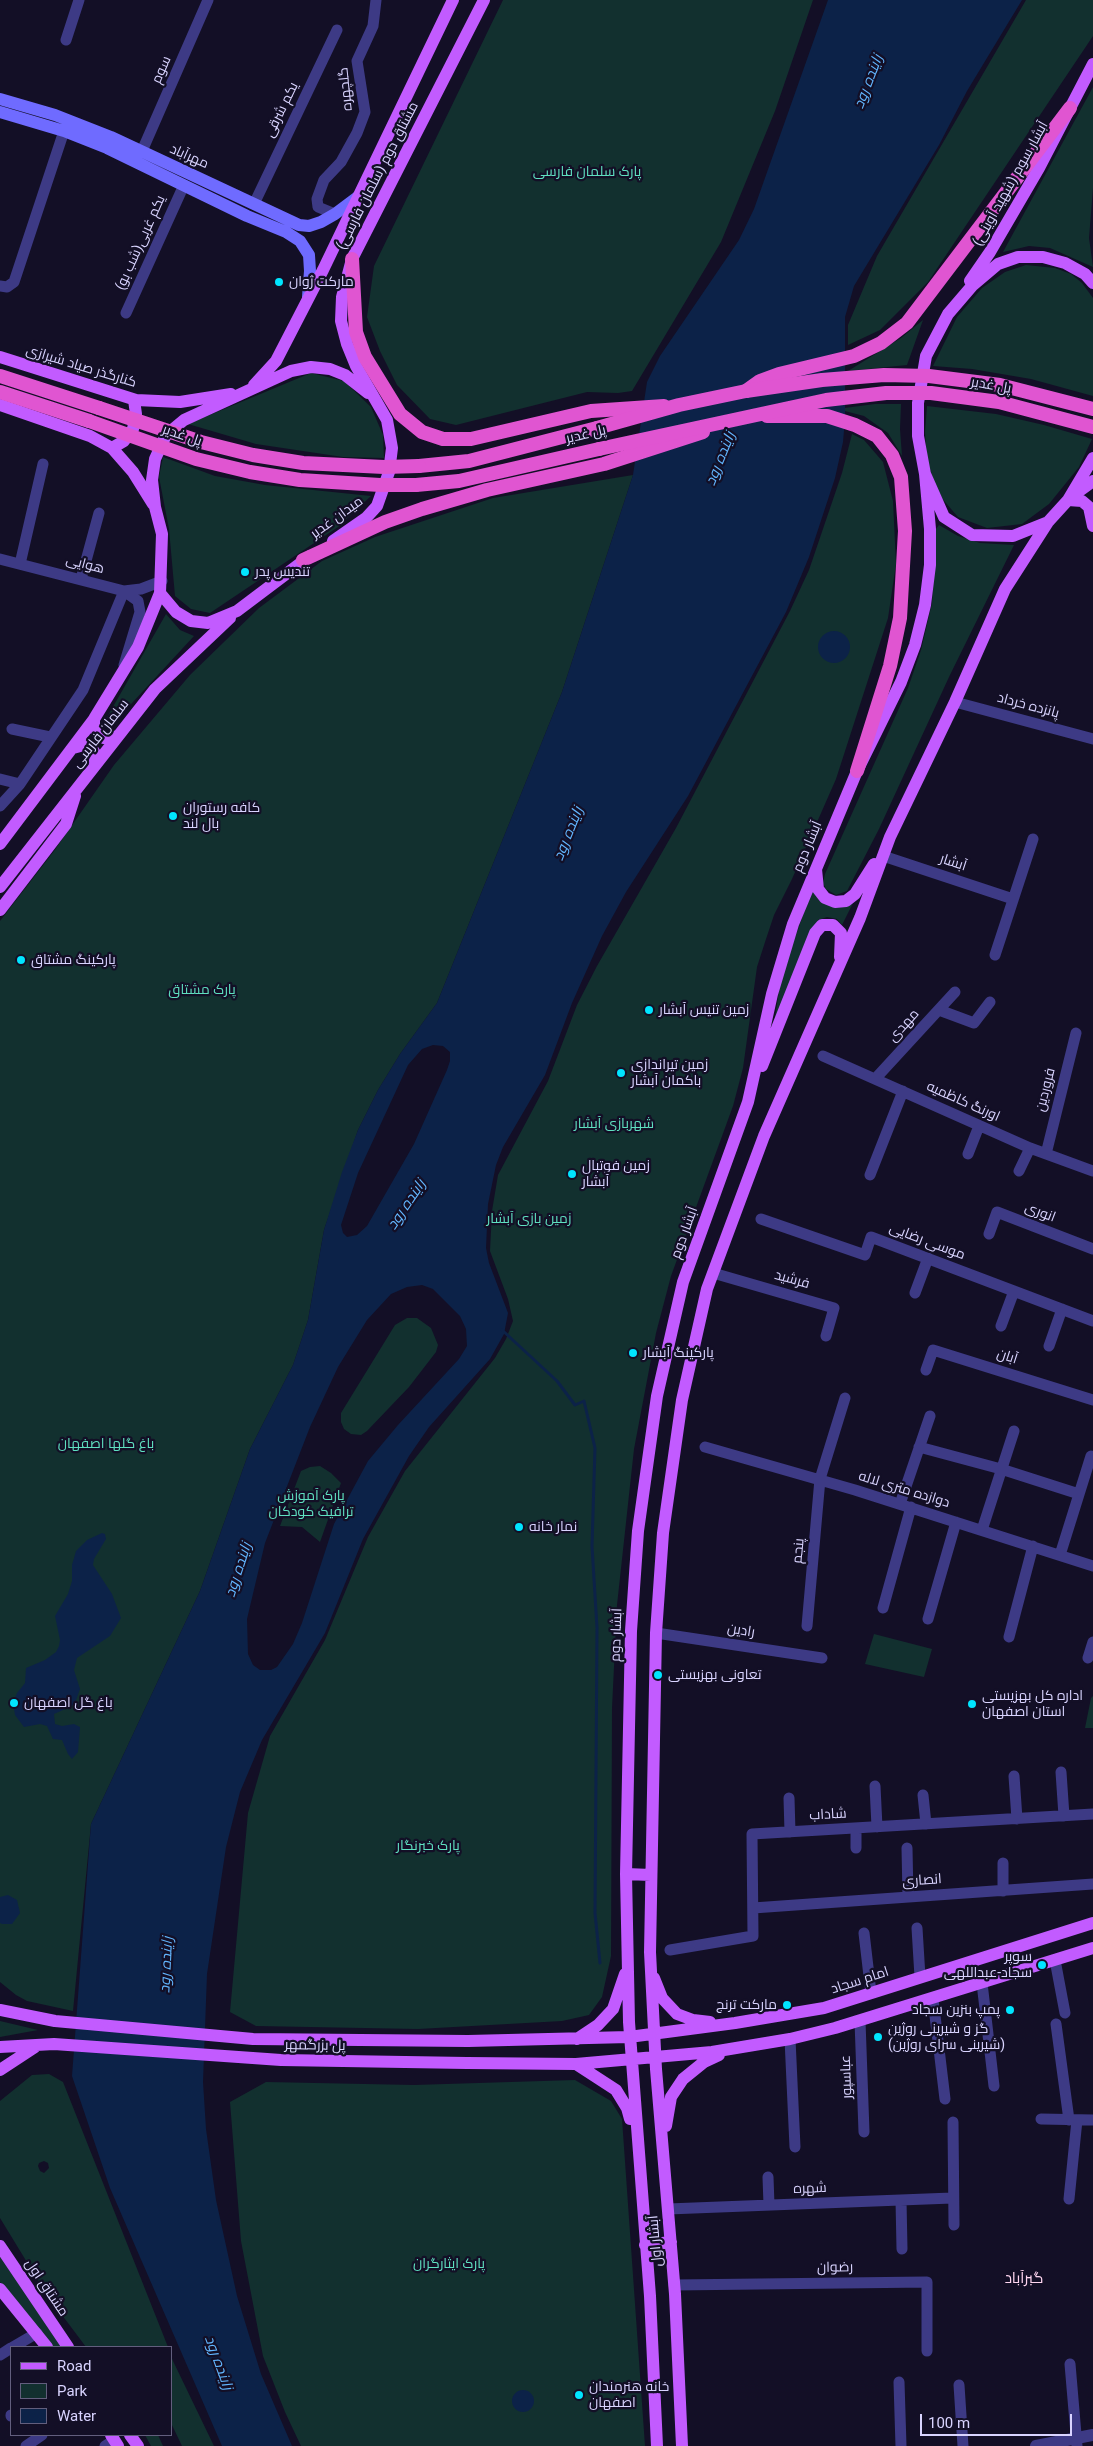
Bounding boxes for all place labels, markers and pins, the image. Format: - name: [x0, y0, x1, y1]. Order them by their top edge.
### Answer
- place label: مارکت ژوان: [289, 274, 354, 290]
- marker: مارکت ژوان: [273, 276, 285, 288]
- place label: تندیس پدر: [255, 564, 310, 580]
- marker: تندیس پدر: [239, 566, 251, 578]
- place label: کافه رستوران بال لند: [183, 800, 260, 832]
- marker: کافه رستوران بال لند: [167, 810, 179, 822]
- place label: پارکینگ مشتاق: [31, 952, 116, 968]
- marker: پارکینگ مشتاق: [15, 954, 27, 966]
- place label: زمین تنیس آبشار: [659, 1002, 749, 1018]
- marker: زمین تنیس آبشار: [643, 1004, 655, 1016]
- place label: زمین تیراندازی باکمان آبشار: [631, 1057, 708, 1090]
- marker: زمین تیراندازی باکمان آبشار: [615, 1067, 627, 1079]
- place label: زمین فوتبال آبشار: [582, 1158, 650, 1190]
- marker: زمین فوتبال آبشار: [566, 1168, 578, 1180]
- place label: پارکینگ آبشار: [643, 1345, 714, 1361]
- marker: پارکینگ آبشار: [627, 1347, 639, 1359]
- place label: نمار خانه: [529, 1519, 577, 1535]
- marker: نمار خانه: [513, 1521, 525, 1533]
- place label: تعاونی بهزیستی: [668, 1667, 761, 1683]
- marker: تعاونی بهزیستی: [652, 1669, 664, 1681]
- place label: اداره کل بهزیستی استان اصفهان: [982, 1688, 1083, 1720]
- place label: باغ گل اصفهان: [24, 1695, 113, 1711]
- marker: باغ گل اصفهان: [8, 1697, 20, 1709]
- marker: اداره کل بهزیستی استان اصفهان: [966, 1698, 978, 1710]
- place label: سوپر سجاد-عبداللهی: [944, 1949, 1032, 1981]
- marker: سوپر سجاد-عبداللهی: [1036, 1959, 1048, 1971]
- place label: مارکت ترنج: [716, 1997, 777, 2013]
- marker: مارکت ترنج: [781, 1999, 793, 2011]
- place label: پمپ بنزین سجاد: [912, 2002, 1000, 2018]
- marker: پمپ بنزین سجاد: [1004, 2004, 1016, 2016]
- place label: گز و شیرینی روژین (شیرینی سرای روژین): [888, 2021, 1005, 2054]
- marker: گز و شیرینی روژین (شیرینی سرای روژین): [872, 2031, 884, 2043]
- place label: خانه هنرمندان اصفهان: [589, 2379, 669, 2412]
- marker: خانه هنرمندان اصفهان: [573, 2389, 585, 2401]

